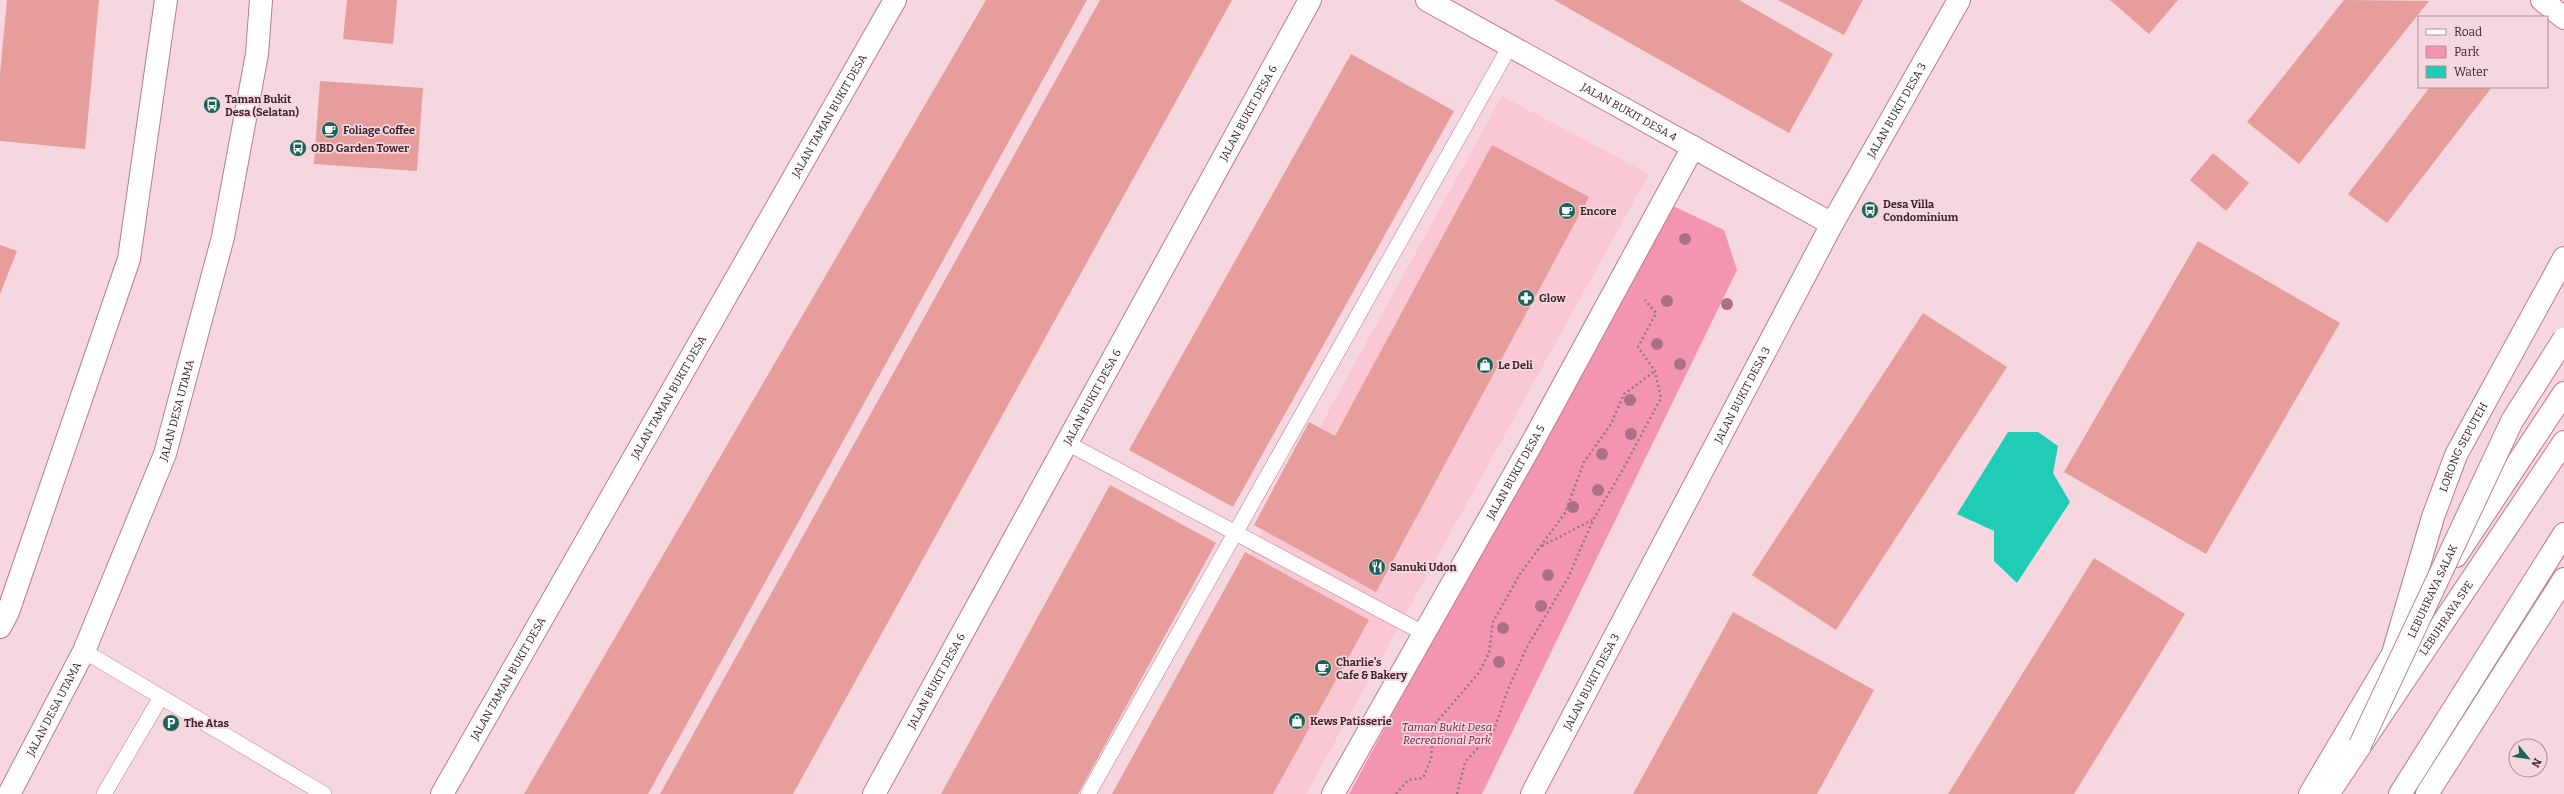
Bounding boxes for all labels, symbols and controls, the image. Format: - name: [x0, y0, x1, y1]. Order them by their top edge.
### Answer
- legend: [2418, 16, 2548, 88]
- text: Road: [2454, 25, 2482, 39]
- text: Park: [2454, 45, 2480, 59]
- street label: JALAN TAMAN BUKIT DESA: [788, 52, 869, 180]
- street label: JALAN BUKIT DESA 3: [1864, 60, 1929, 161]
- street label: JALAN BUKIT DESA 6: [1216, 63, 1279, 164]
- text: Water: [2454, 65, 2489, 79]
- street label: JALAN BUKIT DESA 4: [1578, 80, 1680, 144]
- place label: Taman Bukit Desa (Selatan): [225, 93, 299, 119]
- bus stop icon: Taman Bukit Desa (Selatan): [202, 95, 222, 115]
- cafe icon: Foliage Coffee: [320, 120, 340, 140]
- place label: Foliage Coffee: [343, 124, 415, 137]
- bus stop icon: OBD Garden Tower: [288, 138, 308, 158]
- place label: OBD Garden Tower: [311, 142, 410, 155]
- place label: Desa Villa Condominium: [1883, 198, 1959, 224]
- bus stop icon: Desa Villa Condominium: [1860, 200, 1880, 220]
- cafe icon: Encore: [1557, 201, 1577, 221]
- place label: Encore: [1580, 205, 1617, 218]
- pharmacy icon: Glow: [1516, 288, 1536, 308]
- place label: Glow: [1539, 292, 1566, 305]
- street label: JALAN TAMAN BUKIT DESA: [628, 333, 709, 462]
- street label: JALAN BUKIT DESA 3: [1711, 345, 1773, 446]
- street label: JALAN BUKIT DESA 6: [1060, 347, 1124, 448]
- shop icon: Le Deli: [1475, 355, 1495, 375]
- street label: JALAN DESA UTAMA: [156, 358, 197, 464]
- place label: Le Deli: [1498, 359, 1533, 372]
- street label: LORONG SEPUTEH: [2436, 400, 2490, 494]
- street label: JALAN BUKIT DESA 5: [1483, 422, 1547, 523]
- street label: LEBUHRAYA SALAK: [2405, 542, 2460, 640]
- restaurant icon: Sanuki Udon: [1367, 557, 1387, 577]
- place label: Sanuki Udon: [1390, 561, 1457, 574]
- street label: LEBUHRAYA SPE: [2417, 578, 2476, 658]
- street label: JALAN TAMAN BUKIT DESA: [467, 615, 548, 743]
- street label: JALAN BUKIT DESA 6: [904, 631, 968, 732]
- street label: JALAN BUKIT DESA 3: [1560, 631, 1622, 733]
- place label: Charlie's Cafe & Bakery: [1336, 656, 1408, 682]
- cafe icon: Charlie's Cafe & Bakery: [1313, 658, 1333, 678]
- street label: JALAN DESA UTAMA: [23, 660, 84, 759]
- shop icon: Kews Patisserie: [1287, 711, 1307, 731]
- parking icon: The Atas: [161, 713, 181, 733]
- place label: Kews Patisserie: [1310, 715, 1392, 728]
- place label: The Atas: [184, 717, 230, 730]
- park label: Taman Bukit Desa Recreational Park: [1402, 721, 1492, 747]
- north arrow: [2508, 738, 2548, 778]
- text: N: [2528, 756, 2544, 770]

